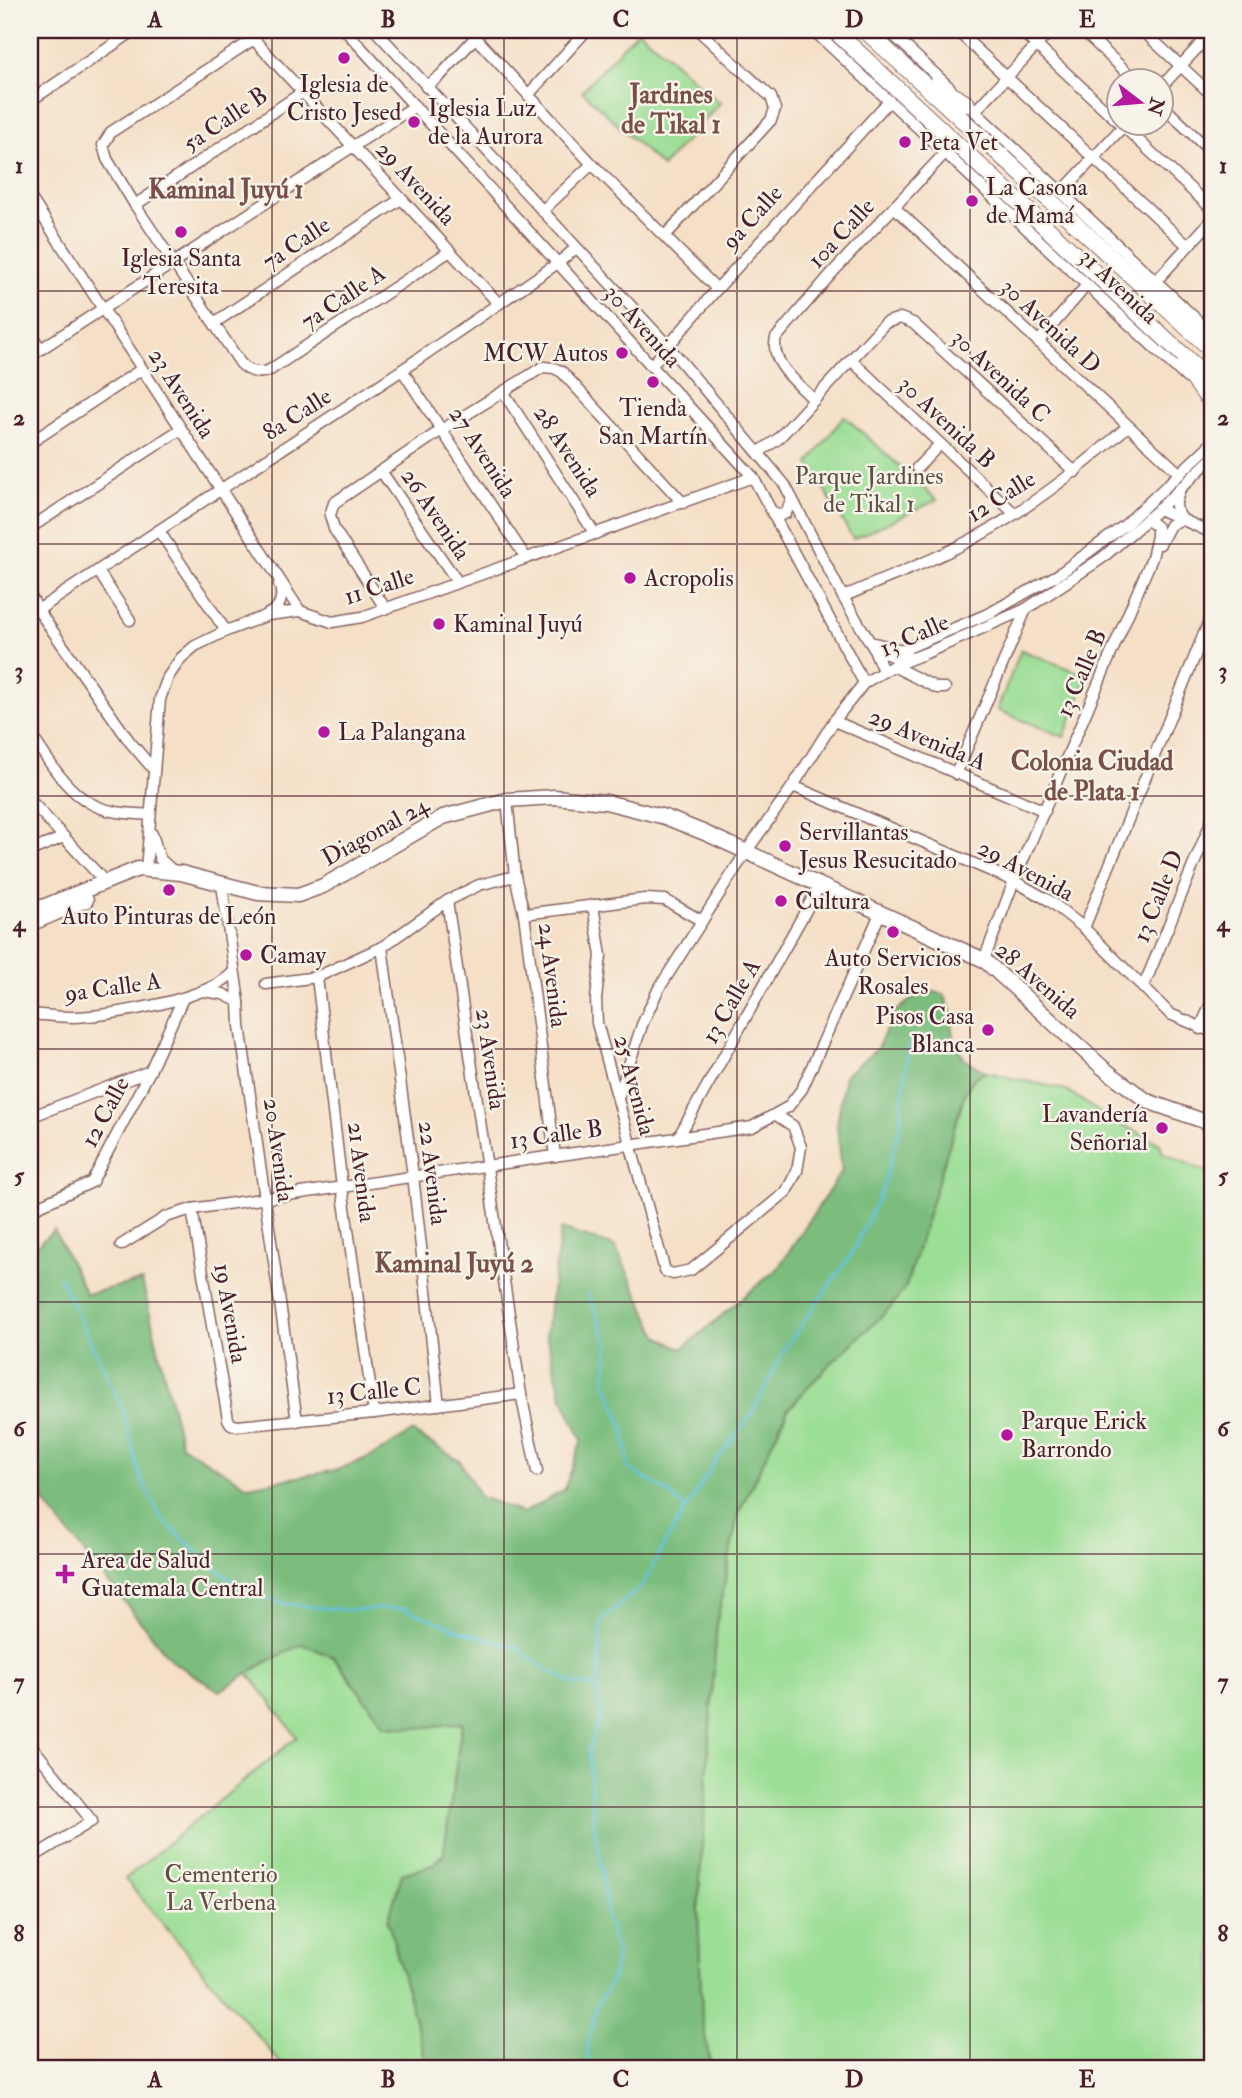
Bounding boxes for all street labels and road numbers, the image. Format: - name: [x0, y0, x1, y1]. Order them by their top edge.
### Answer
- street label: 5a Calle B: [177, 80, 274, 159]
- street label: 29 Avenida: [369, 134, 463, 233]
- street label: 9a Calle: [714, 178, 790, 258]
- street label: 10a Calle: [801, 192, 882, 275]
- street label: 7a Calle: [256, 209, 336, 277]
- street label: 31 Avenida: [1072, 242, 1166, 332]
- street label: 7a Calle A: [295, 258, 392, 337]
- street label: 30 Avenida D: [994, 272, 1107, 381]
- street label: 30 Avenida: [597, 278, 689, 375]
- street label: 30 Avenida C: [945, 323, 1057, 430]
- street label: 23 Avenida: [141, 342, 223, 445]
- street label: 30 Avenida B: [891, 369, 1002, 475]
- street label: 8a Calle: [257, 381, 337, 448]
- street label: 28 Avenida: [526, 399, 609, 504]
- street label: 27 Avenida: [441, 401, 524, 505]
- street label: 26 Avenida: [394, 462, 478, 567]
- street label: 12 Calle: [961, 463, 1041, 530]
- street label: 11 Calle: [340, 561, 418, 612]
- street label: 13 Calle: [875, 607, 954, 664]
- street label: 13 Calle B: [1049, 624, 1114, 722]
- street label: 29 Avenida A: [864, 701, 991, 778]
- street label: Diagonal 24: [316, 789, 435, 874]
- street label: 29 Avenida: [972, 832, 1080, 909]
- street label: 13 Calle D: [1126, 845, 1191, 947]
- street label: 24 Avenida: [531, 921, 574, 1030]
- street label: 28 Avenida: [988, 935, 1088, 1027]
- street label: 13 Calle A: [695, 953, 768, 1049]
- street label: 9a Calle A: [61, 965, 163, 1010]
- street label: 23 Avenida: [468, 1007, 513, 1113]
- street label: 25 Avenida: [606, 1031, 663, 1140]
- street label: 12 Calle: [74, 1072, 137, 1153]
- street label: 20 Avenida: [256, 1096, 301, 1205]
- street label: 13 Calle B: [508, 1113, 604, 1156]
- street label: 22 Avenida: [411, 1119, 454, 1228]
- street label: 21 Avenida: [340, 1120, 383, 1225]
- street label: 19 Avenida: [206, 1261, 255, 1367]
- street label: 13 Calle C: [325, 1371, 423, 1412]

